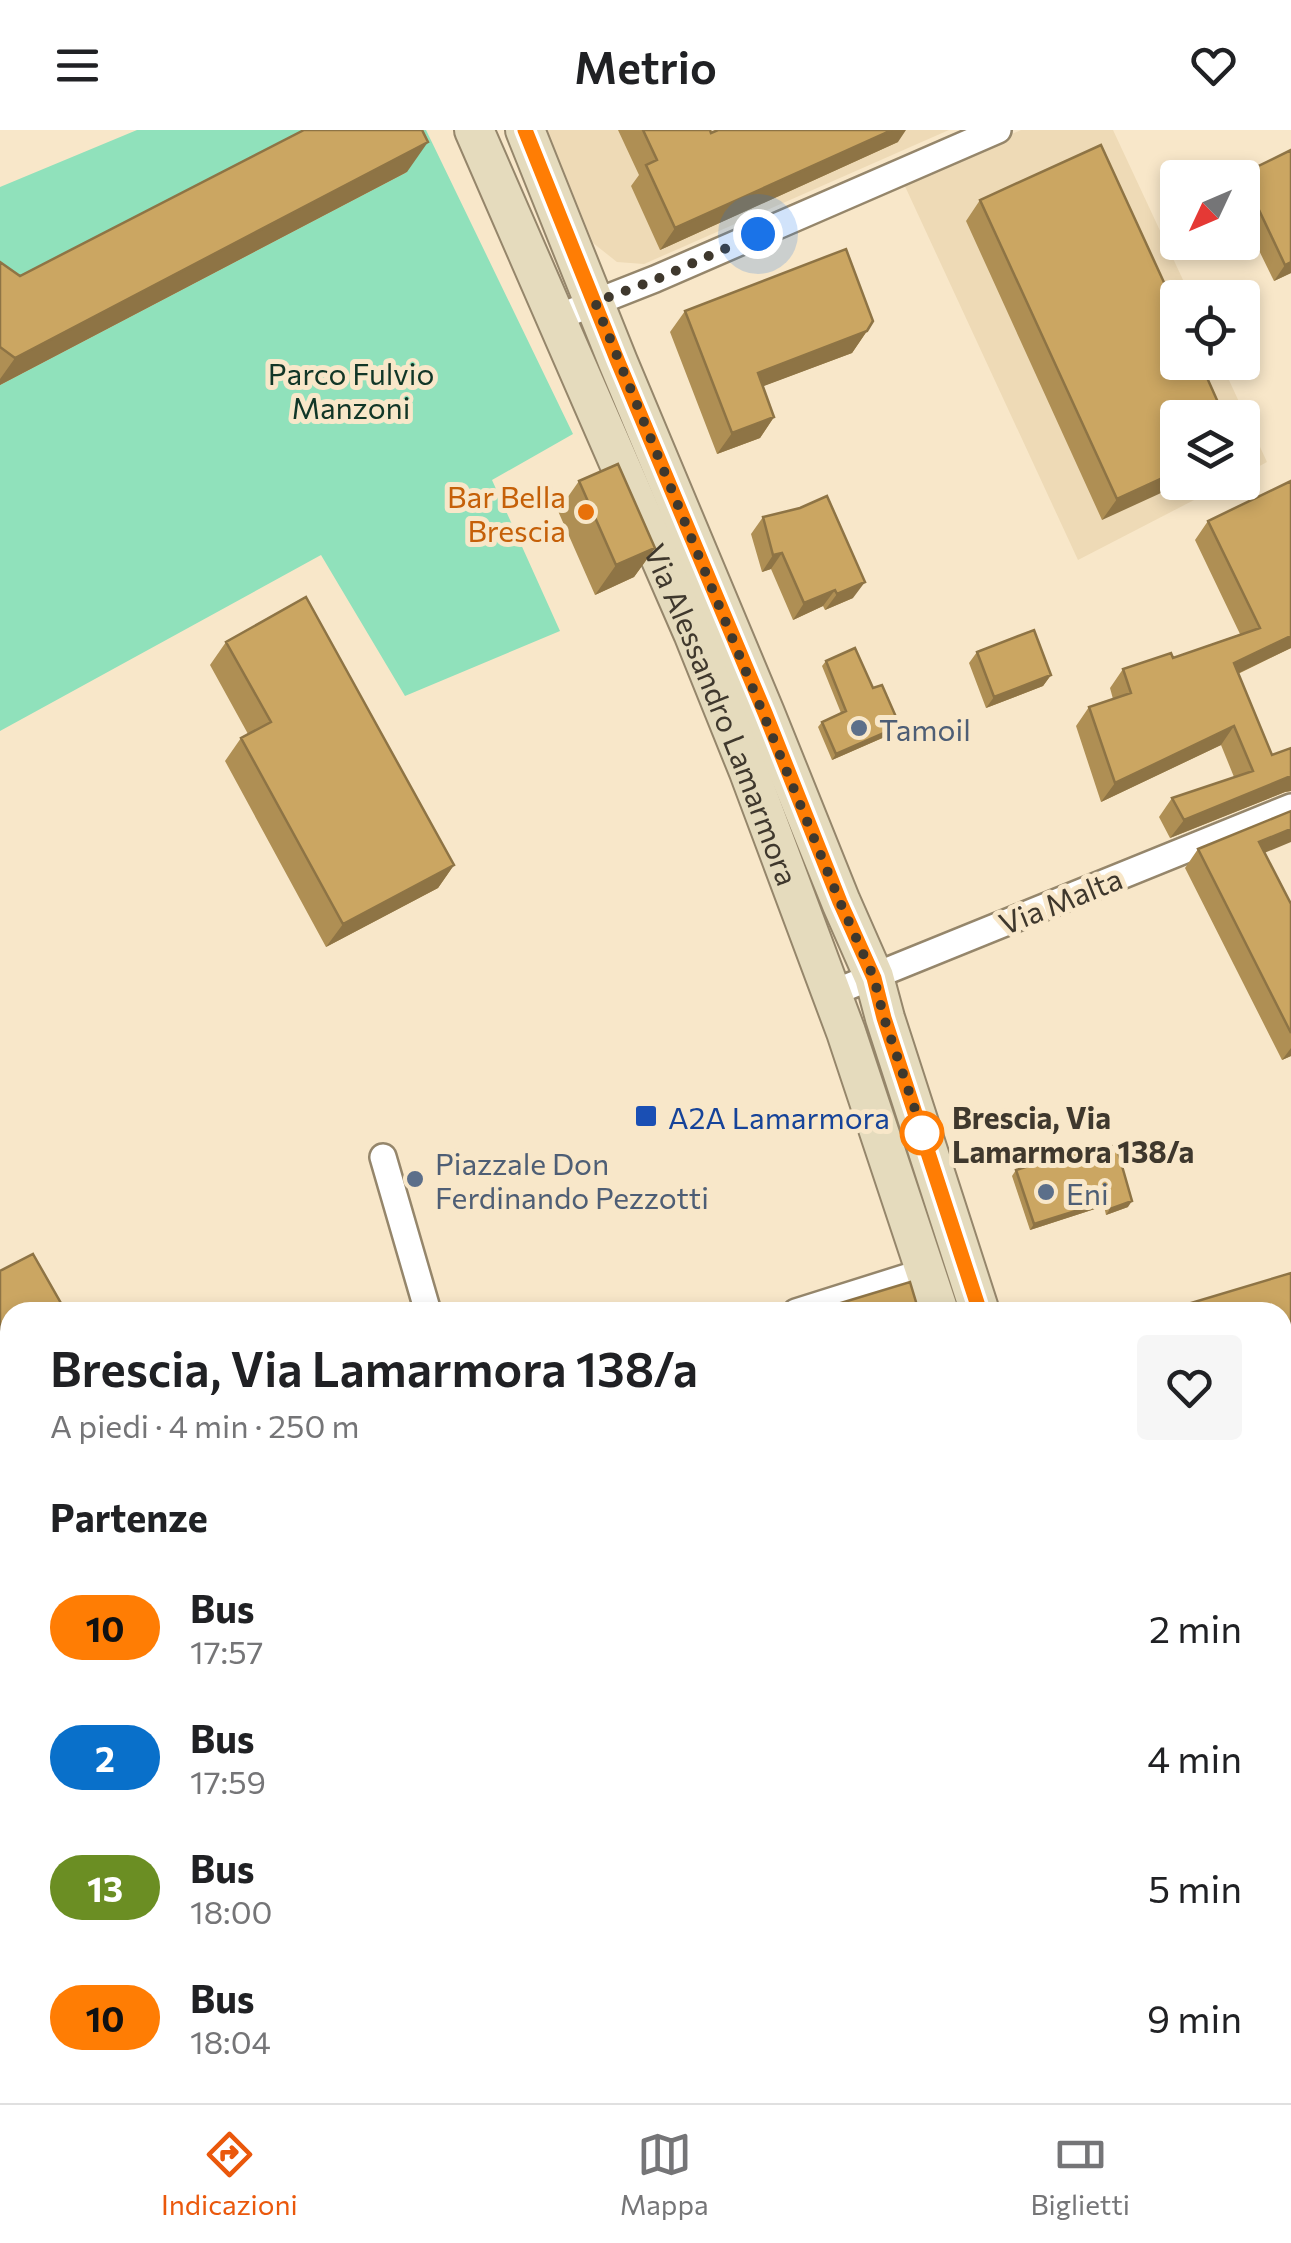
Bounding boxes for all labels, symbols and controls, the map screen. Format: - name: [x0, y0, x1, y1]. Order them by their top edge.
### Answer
- icon: menu: [50, 38, 105, 93]
- text: Metrio: [574, 38, 717, 93]
- icon: heart: [1186, 38, 1241, 93]
- north arrow: [1160, 160, 1260, 260]
- map controls: [1160, 160, 1260, 500]
- your location: [733, 209, 783, 259]
- button: locate: [1160, 280, 1260, 380]
- park label: Parco Fulvio Manzoni: [268, 354, 434, 425]
- button: layers: [1160, 400, 1260, 500]
- place label: Bar Bella Brescia: [447, 477, 566, 548]
- marker: Bar Bella Brescia: [575, 501, 597, 523]
- street label: Via Alessandro Lamarmora: [638, 538, 808, 890]
- place label: Tamoil: [879, 710, 971, 747]
- marker: Tamoil: [848, 717, 870, 739]
- street label: Via Malta: [993, 859, 1127, 941]
- place label: A2A Lamarmora: [668, 1098, 890, 1135]
- place label: Brescia, Via Lamarmora 138/a: [952, 1098, 1194, 1169]
- marker: A2A Lamarmora: [633, 1103, 659, 1129]
- marker: Brescia, Via Lamarmora 138/a: [901, 1112, 943, 1154]
- place label: Piazzale Don Ferdinando Pezzotti: [435, 1144, 709, 1215]
- marker: Piazzale Don Ferdinando Pezzotti: [404, 1168, 426, 1190]
- place label: Eni: [1066, 1174, 1109, 1211]
- marker: Eni: [1035, 1181, 1057, 1203]
- button: heart: [1137, 1335, 1242, 1440]
- text: Brescia, Via Lamarmora 138/a: [50, 1338, 698, 1397]
- text: A piedi · 4 min · 250 m: [50, 1405, 359, 1445]
- text: Partenze: [50, 1493, 208, 1540]
- text: Bus: [190, 1584, 255, 1631]
- text: 2 min: [1149, 1604, 1242, 1651]
- text: 10: [85, 1606, 125, 1649]
- text: 17:57: [190, 1631, 263, 1671]
- text: Bus: [190, 1714, 255, 1761]
- text: 4 min: [1147, 1734, 1242, 1781]
- text: 2: [95, 1736, 115, 1779]
- text: 17:59: [190, 1761, 266, 1801]
- text: Bus: [190, 1844, 255, 1891]
- text: 5 min: [1148, 1864, 1242, 1911]
- text: 13: [87, 1866, 123, 1909]
- text: 18:00: [190, 1891, 272, 1931]
- text: Bus: [190, 1974, 255, 2021]
- text: 9 min: [1147, 1994, 1242, 2041]
- text: 10: [85, 1996, 125, 2039]
- text: 18:04: [190, 2021, 271, 2061]
- tab: Indicazioni: [161, 2127, 298, 2221]
- tab: Mappa: [620, 2127, 709, 2221]
- tab: Biglietti: [1031, 2127, 1130, 2221]

